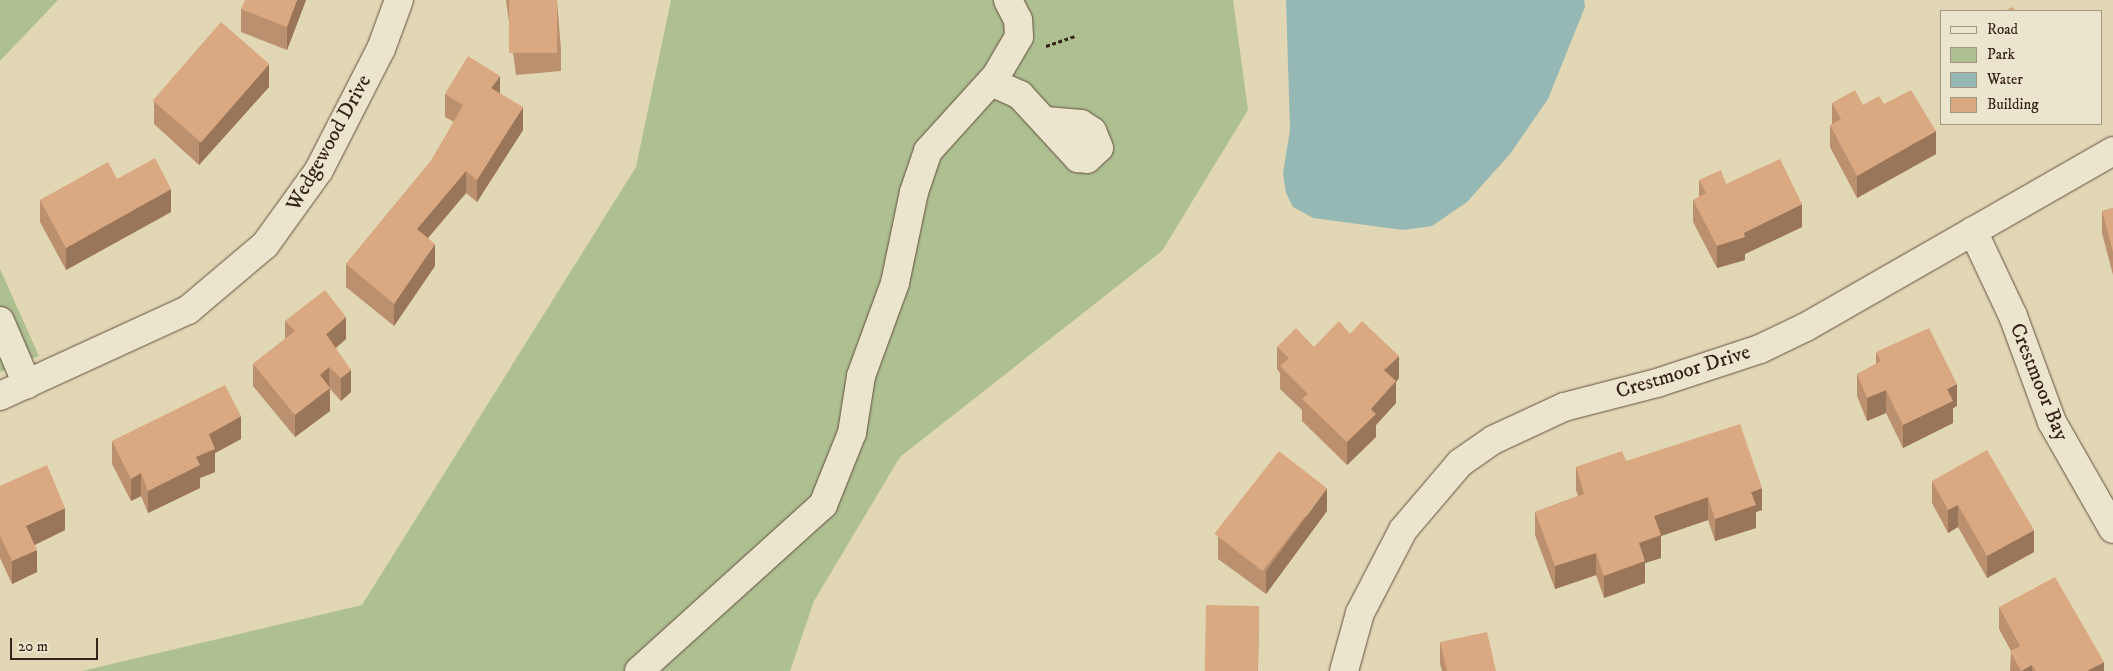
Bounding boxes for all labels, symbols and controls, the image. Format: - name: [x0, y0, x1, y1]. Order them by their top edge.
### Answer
- legend: [1940, 10, 2103, 125]
- text: Road: [1987, 20, 2018, 39]
- text: Park: [1987, 45, 2015, 64]
- street label: Wedgewood Drive: [281, 70, 377, 216]
- text: Water: [1987, 70, 2023, 89]
- text: Building: [1987, 95, 2039, 114]
- street label: Crestmoor Bay: [2004, 320, 2074, 444]
- street label: Crestmoor Drive: [1613, 340, 1753, 404]
- scale bar: [12, 628, 100, 660]
- text: 20 m: [18, 637, 48, 656]

